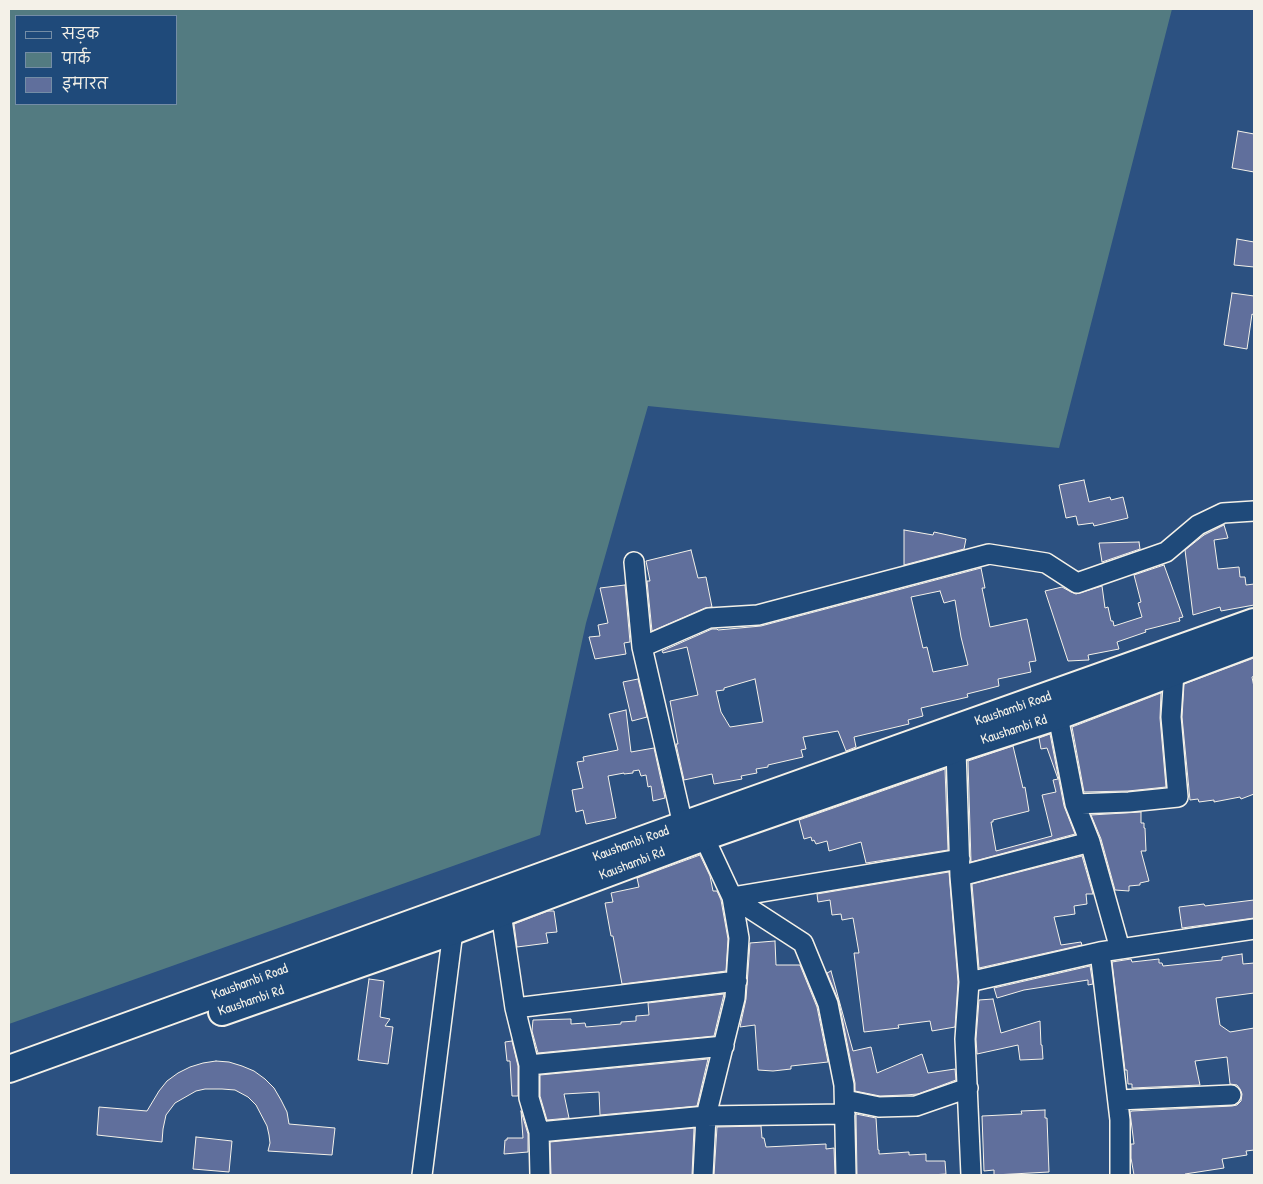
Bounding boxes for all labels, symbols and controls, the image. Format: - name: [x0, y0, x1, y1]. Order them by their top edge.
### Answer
- legend: [15, 15, 178, 105]
- text: सड़क: [62, 23, 99, 44]
- text: पार्क: [62, 48, 90, 69]
- text: इमारत: [62, 73, 108, 94]
- street label: Kaushambi Road: [973, 688, 1053, 730]
- street label: Kaushambi Rd: [979, 711, 1049, 749]
- street label: Kaushambi Road: [591, 822, 671, 866]
- street label: Kaushambi Rd: [597, 844, 667, 884]
- street label: Kaushambi Road: [210, 960, 290, 1004]
- street label: Kaushambi Rd: [216, 982, 286, 1020]

